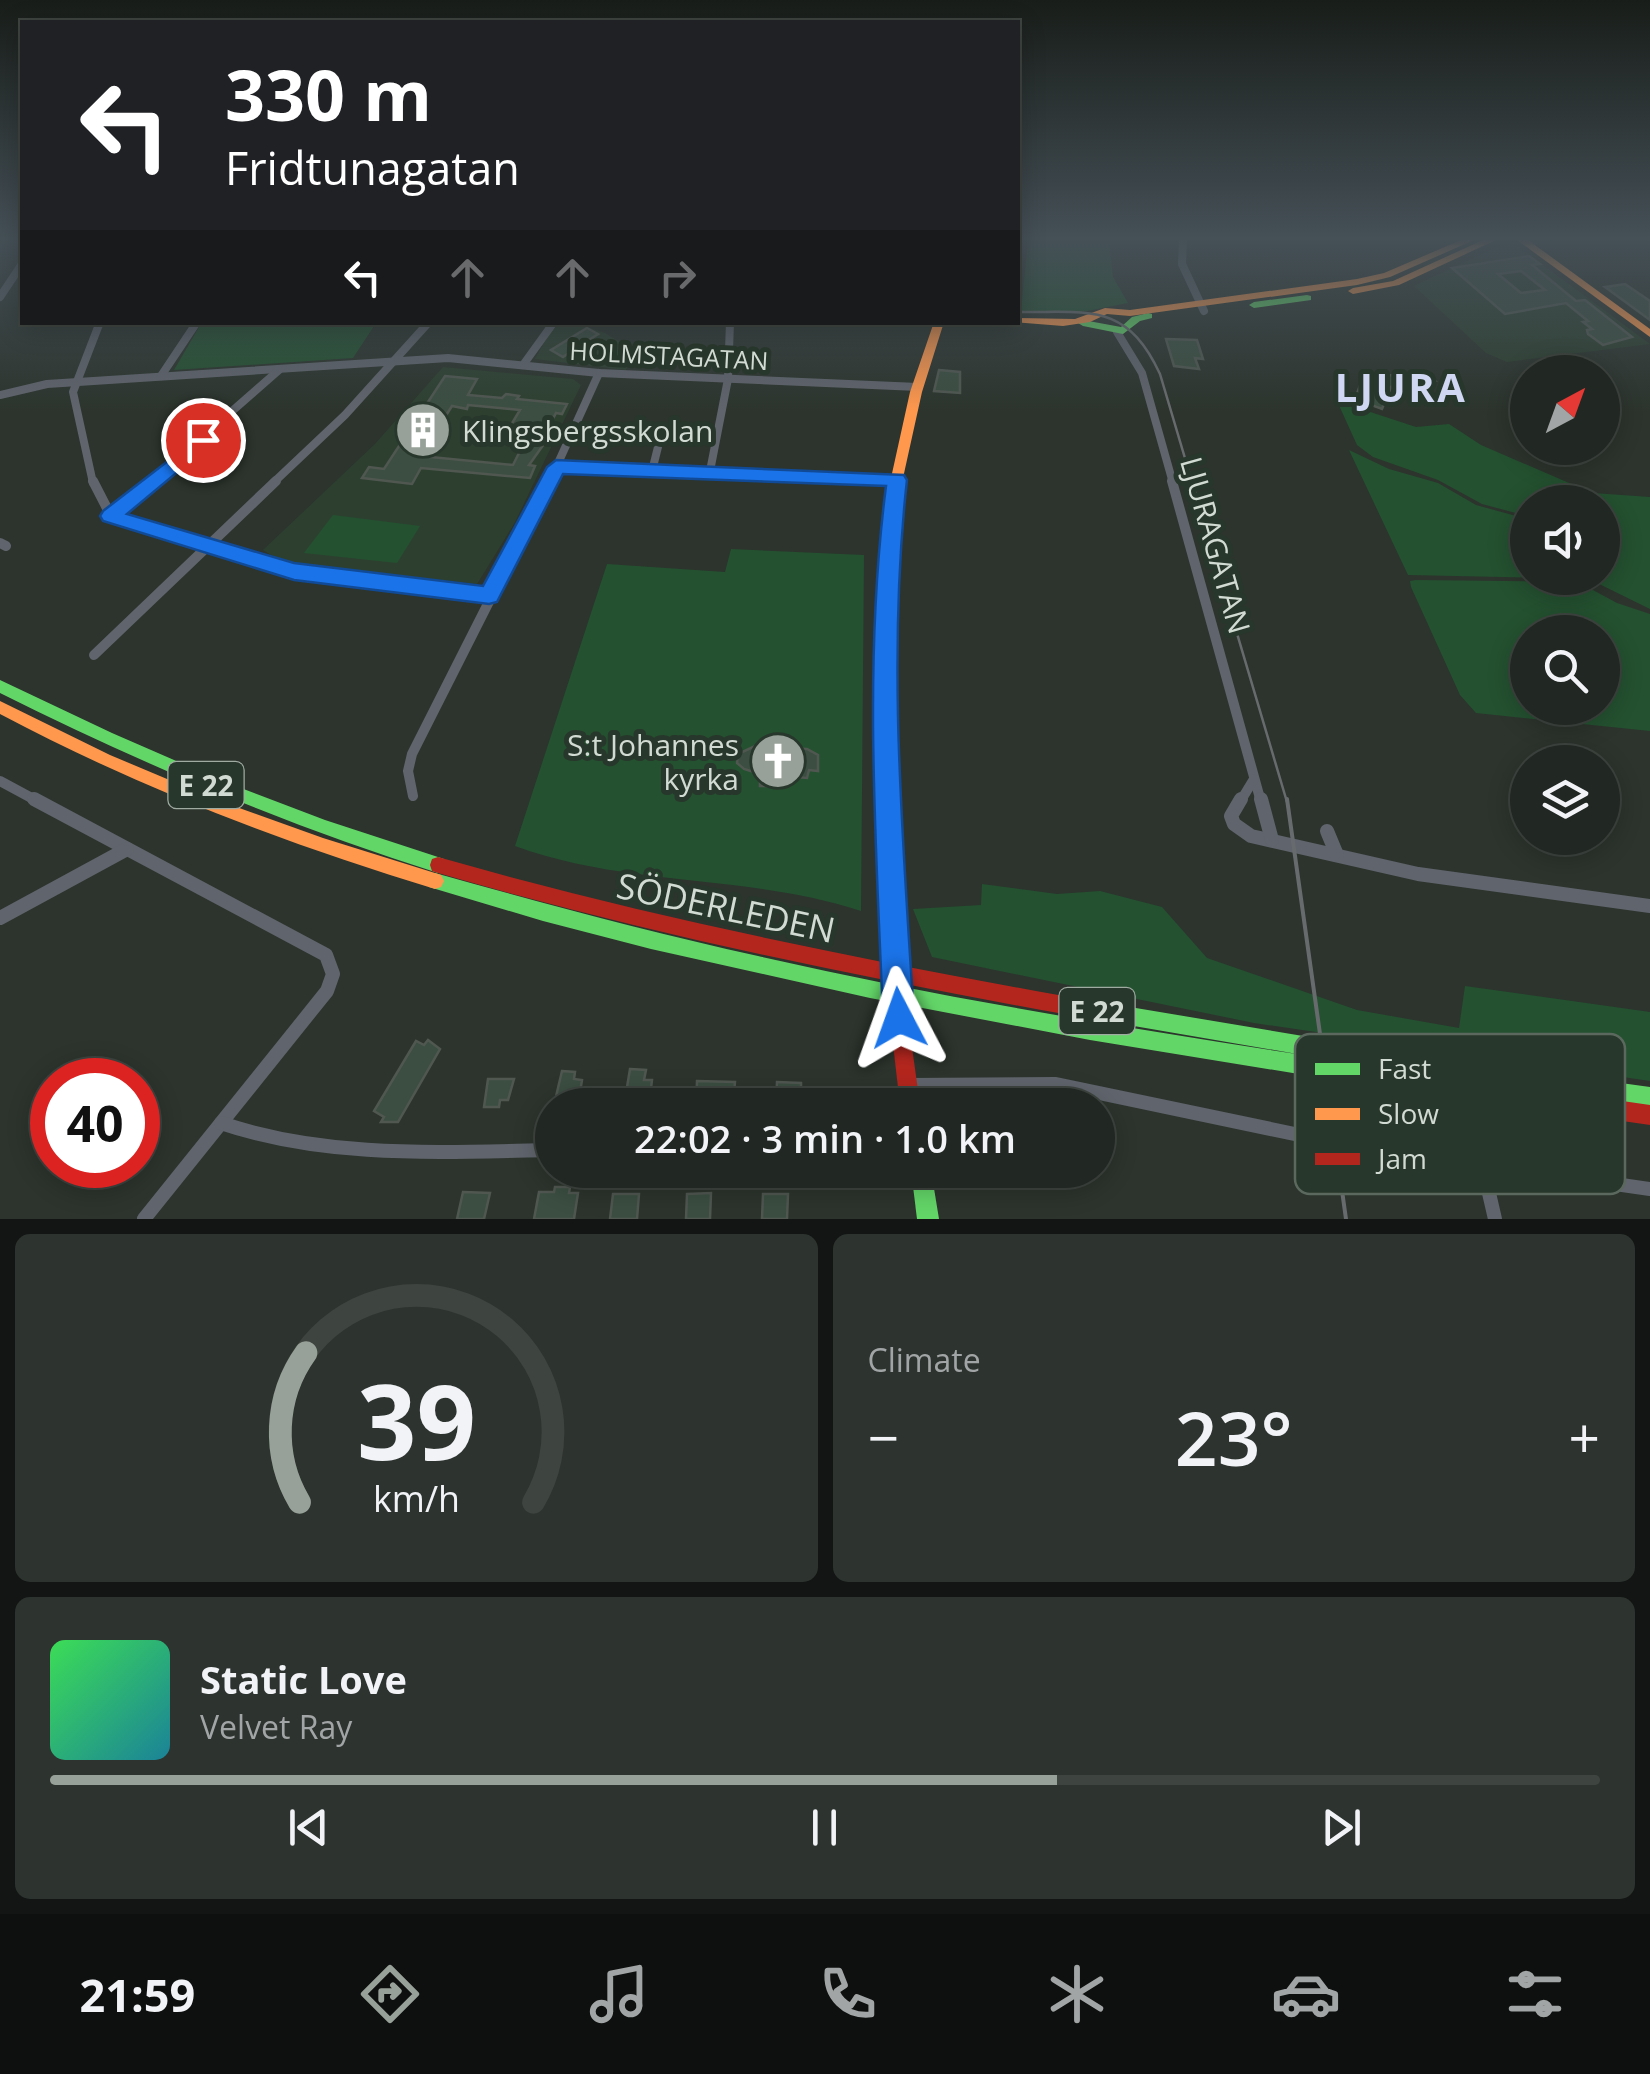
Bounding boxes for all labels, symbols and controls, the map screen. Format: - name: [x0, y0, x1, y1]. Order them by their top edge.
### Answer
- text: 330 m: [225, 46, 432, 142]
- icon: left: [60, 60, 190, 190]
- text: Fridtunagatan: [225, 137, 520, 198]
- icon: left: [335, 250, 390, 305]
- icon: ahead: [440, 250, 495, 305]
- icon: ahead: [545, 250, 600, 305]
- icon: right: [650, 250, 705, 305]
- street label: HOLMSTAGATAN: [569, 333, 769, 377]
- north arrow: [1510, 355, 1620, 465]
- map controls: [1510, 355, 1620, 855]
- district label: LJURA: [1335, 359, 1467, 414]
- pin: [161, 398, 246, 483]
- building icon: Klingsbergsskolan: [393, 400, 453, 460]
- place label: Klingsbergsskolan: [462, 410, 713, 451]
- icon: arrive: [176, 413, 231, 468]
- street label: LJURAGATAN: [1171, 452, 1261, 638]
- button: sound: [1510, 485, 1620, 595]
- button: search: [1510, 615, 1620, 725]
- place label: S:t Johannes kyrka: [567, 724, 739, 799]
- church icon: S:t Johannes kyrka: [748, 731, 808, 791]
- button: layers: [1510, 745, 1620, 855]
- road number: E 22: [168, 762, 244, 808]
- street label: SÖDERLEDEN: [613, 861, 839, 953]
- position arrow: [847, 966, 951, 1070]
- road number: E 22: [1060, 988, 1134, 1034]
- legend: [1295, 1034, 1625, 1194]
- text: Fast: [1378, 1049, 1431, 1087]
- speed limit sign: 40: [30, 1058, 160, 1188]
- text: Slow: [1378, 1094, 1439, 1132]
- text: 22:02 · 3 min · 1.0 km: [634, 1112, 1016, 1164]
- text: Jam: [1375, 1139, 1427, 1177]
- text: Climate: [868, 1338, 981, 1381]
- text: 39: [357, 1349, 476, 1490]
- text: 23°: [1175, 1386, 1293, 1488]
- text: −: [868, 1399, 899, 1474]
- text: +: [1569, 1399, 1600, 1474]
- text: km/h: [373, 1474, 460, 1522]
- text: Static Love: [200, 1653, 407, 1705]
- text: Velvet Ray: [200, 1705, 352, 1748]
- icon: previous: [281, 1800, 336, 1855]
- icon: pause: [797, 1800, 852, 1855]
- icon: next: [1314, 1800, 1369, 1855]
- icon: directions: [355, 1959, 425, 2029]
- icon: music: [584, 1959, 654, 2029]
- icon: phone: [813, 1959, 883, 2029]
- icon: climate: [1042, 1959, 1112, 2029]
- icon: car: [1271, 1959, 1341, 2029]
- icon: filters: [1500, 1959, 1570, 2029]
- text: 21:59: [80, 1964, 195, 2025]

